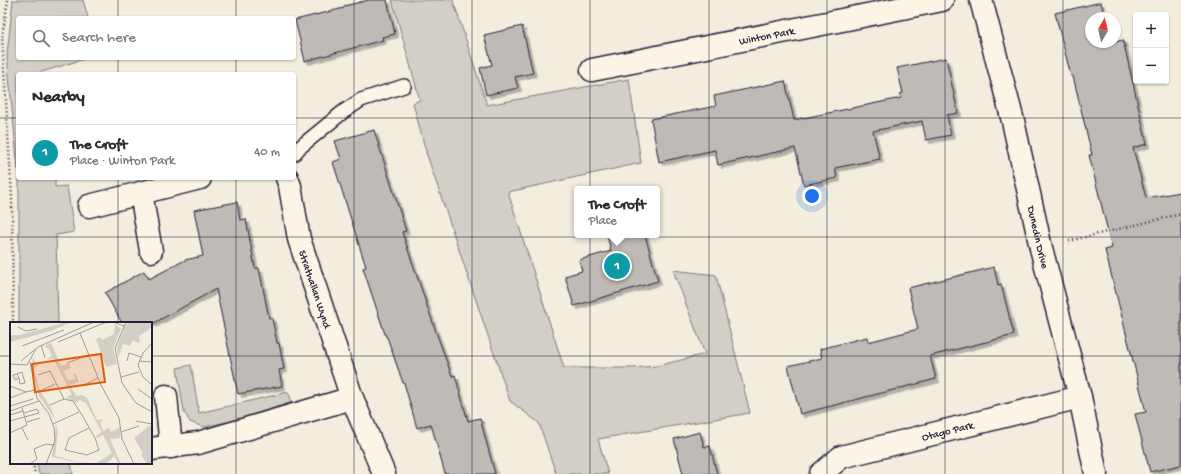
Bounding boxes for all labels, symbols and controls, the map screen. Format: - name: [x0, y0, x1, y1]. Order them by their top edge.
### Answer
- north arrow: [1085, 12, 1121, 48]
- map controls: [1133, 12, 1169, 84]
- button: +: [1133, 12, 1169, 48]
- search box: [16, 16, 296, 60]
- street label: Winton Park: [738, 25, 797, 48]
- icon: search: [30, 27, 52, 49]
- text: Search here: [62, 29, 136, 47]
- button: −: [1133, 48, 1169, 84]
- text: Nearby: [32, 88, 85, 108]
- text: The Croft: [70, 136, 127, 154]
- text: 1: [42, 145, 48, 160]
- text: 40 m: [254, 145, 280, 160]
- text: Place · Winton Park: [70, 154, 175, 169]
- popup: [574, 186, 660, 238]
- your location: [802, 186, 822, 206]
- text: The Croft: [588, 196, 646, 214]
- street label: Dunedin Drive: [1024, 204, 1050, 270]
- text: Place: [588, 214, 617, 229]
- street label: Strathallan Wynd: [295, 249, 333, 332]
- pin: 1: [604, 251, 630, 281]
- inset map: [10, 322, 152, 464]
- street label: Otago Park: [921, 420, 976, 444]

